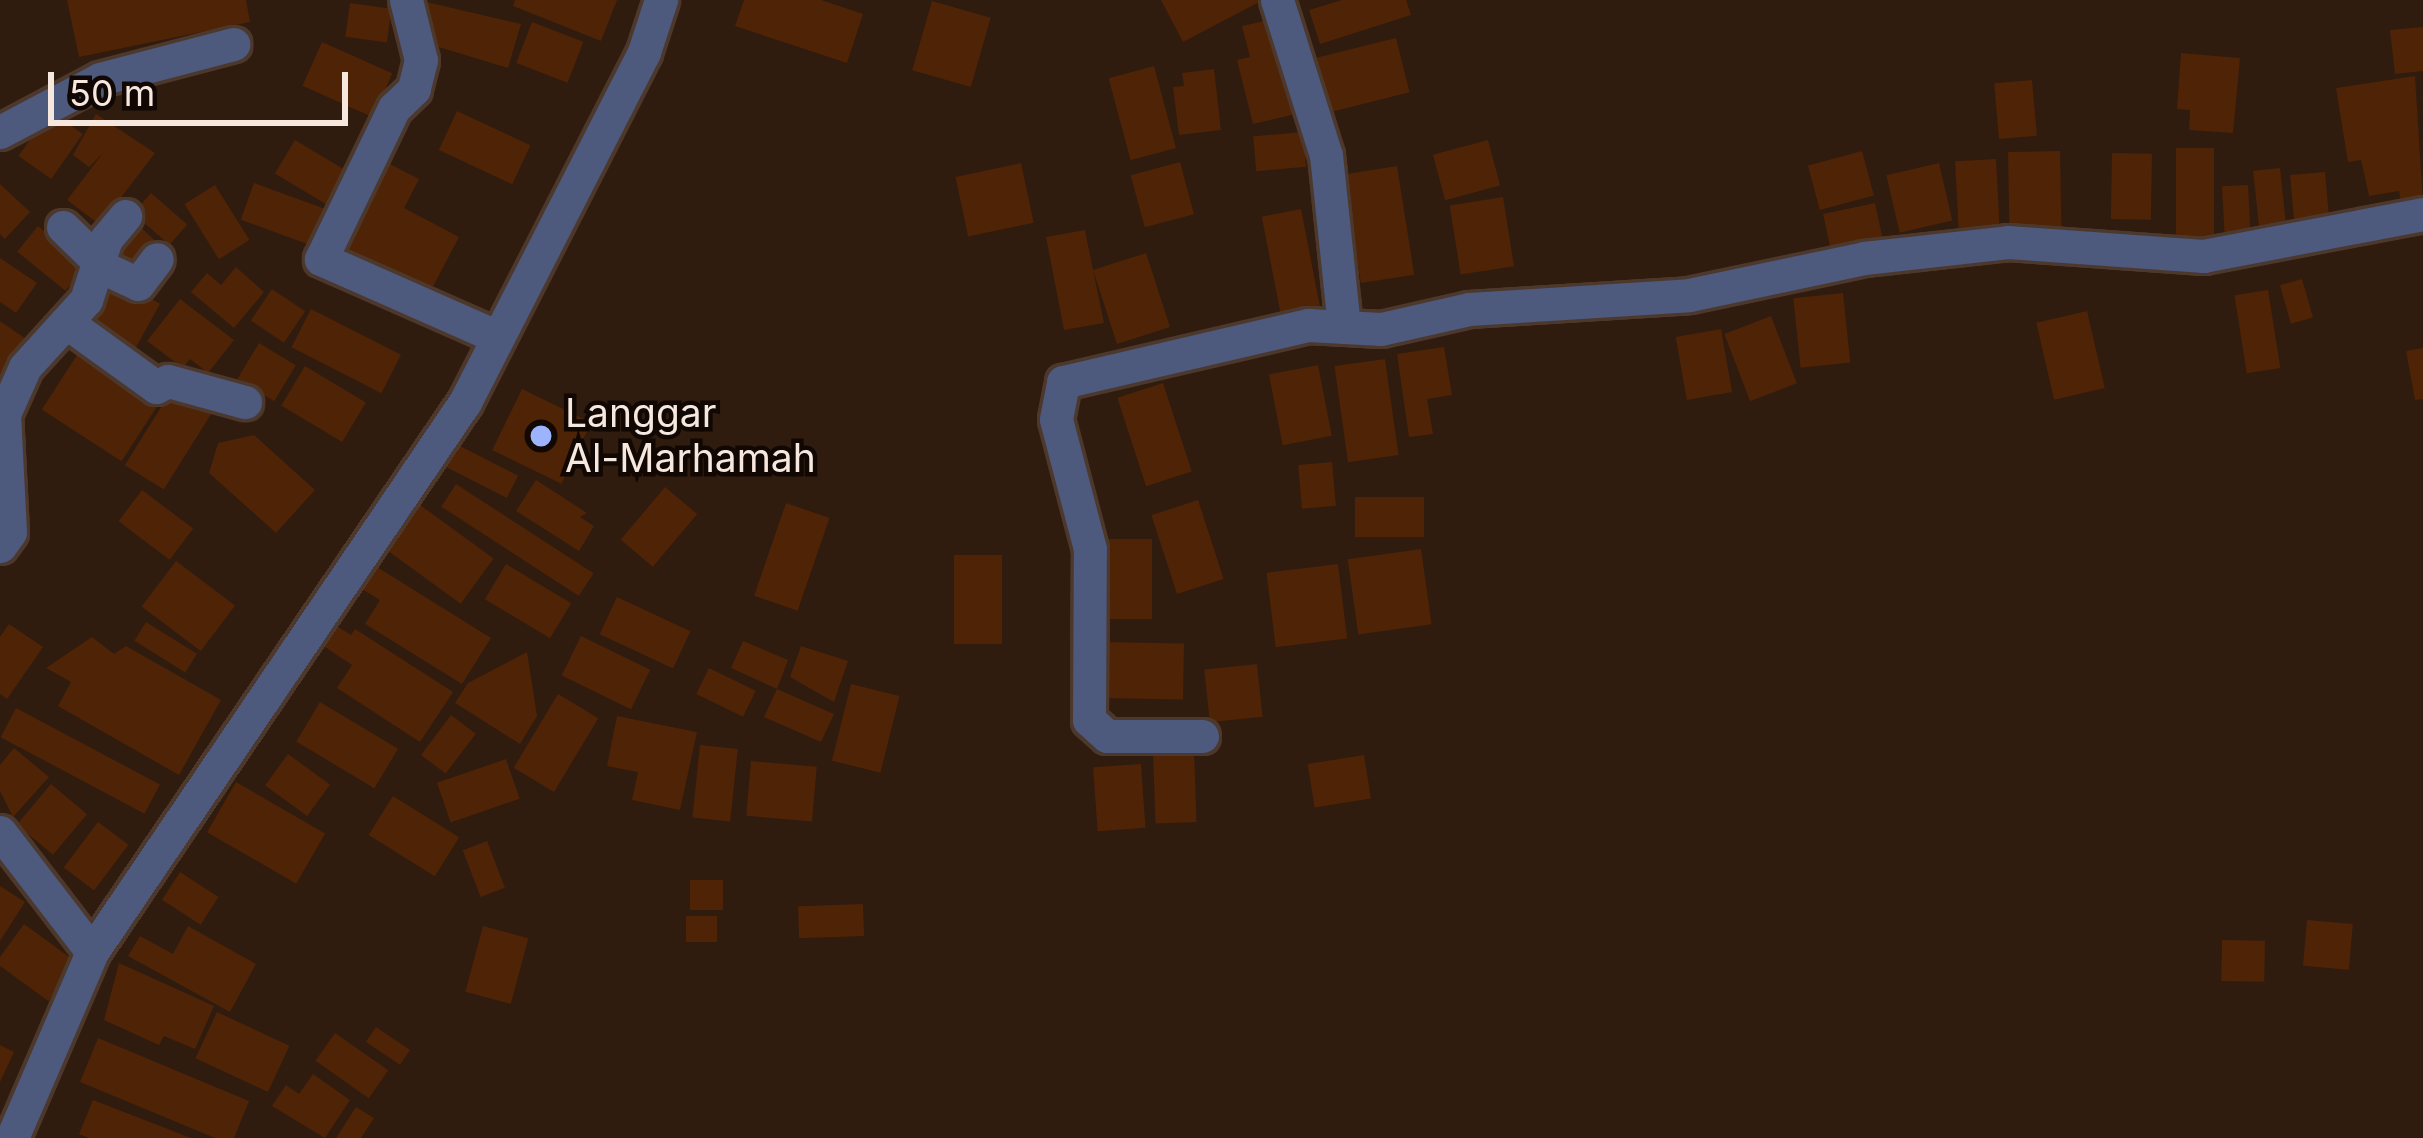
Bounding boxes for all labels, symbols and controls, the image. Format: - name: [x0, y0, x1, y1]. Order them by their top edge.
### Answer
- scale bar: [54, 48, 354, 122]
- text: 50 m: [69, 71, 155, 115]
- place label: Langgar Al-Marhamah: [565, 391, 816, 482]
- marker: Langgar Al-Marhamah: [528, 423, 554, 449]

